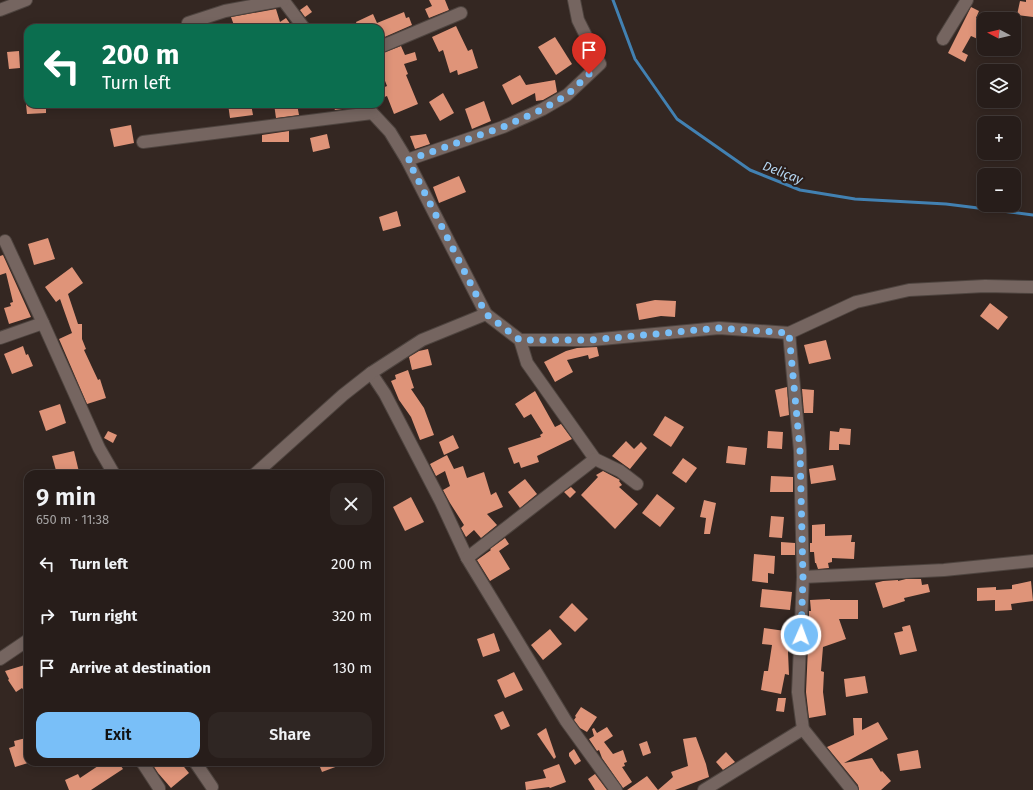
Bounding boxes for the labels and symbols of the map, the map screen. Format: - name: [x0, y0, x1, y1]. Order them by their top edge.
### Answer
- north arrow: [977, 12, 1021, 56]
- pin: [572, 33, 606, 74]
- water label: Deliçay: [761, 158, 806, 187]
- position arrow: [780, 614, 822, 656]

